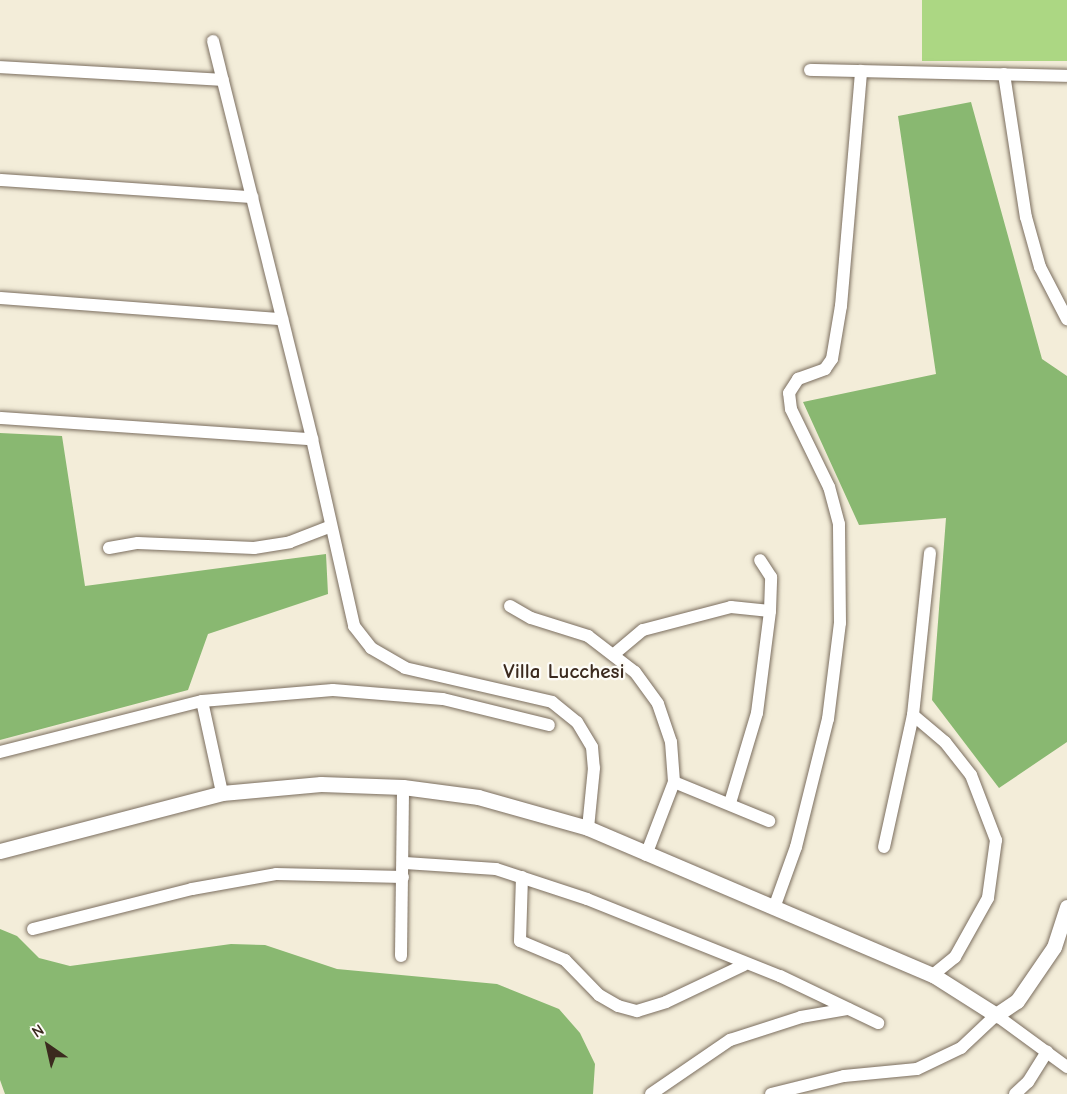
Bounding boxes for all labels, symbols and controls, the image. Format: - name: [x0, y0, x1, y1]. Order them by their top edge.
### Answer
- district label: Villa Lucchesi: [503, 658, 625, 684]
- north arrow: [18, 1016, 78, 1076]
- text: N: [29, 1021, 47, 1041]

